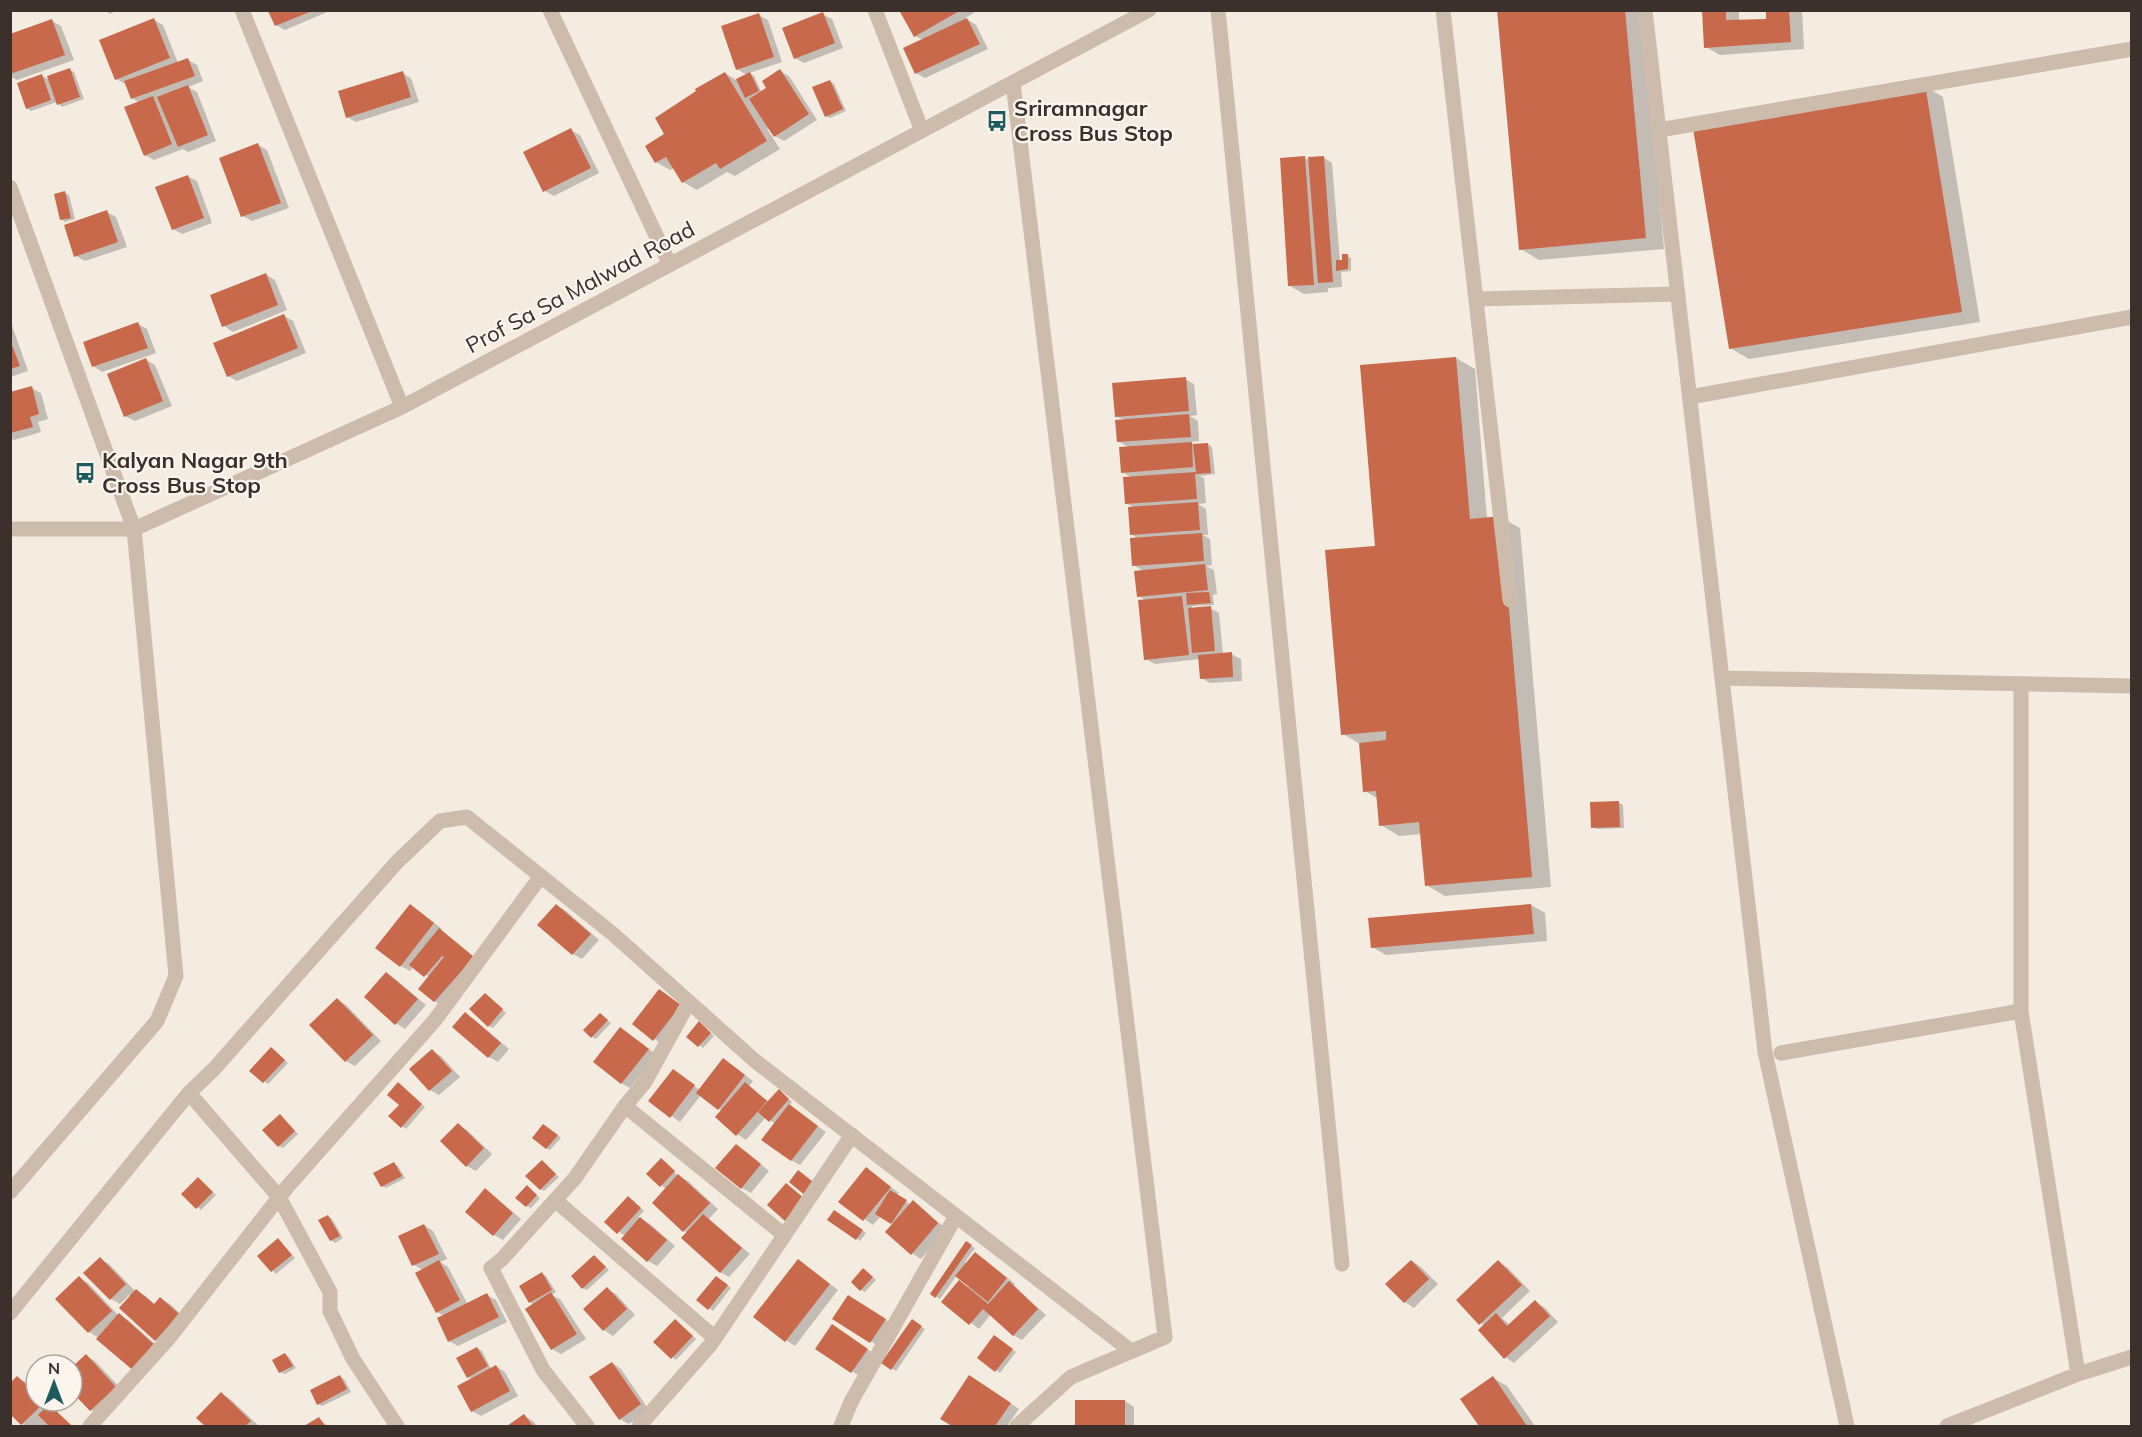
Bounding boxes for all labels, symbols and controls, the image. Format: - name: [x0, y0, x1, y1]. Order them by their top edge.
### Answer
- place label: Sriramnagar Cross Bus Stop: [1014, 94, 1173, 147]
- bus stop icon: Sriramnagar Cross Bus Stop: [985, 109, 1009, 133]
- street label: Prof Sa Sa Malwad Road: [461, 215, 699, 359]
- place label: Kalyan Nagar 9th Cross Bus Stop: [102, 446, 288, 499]
- bus stop icon: Kalyan Nagar 9th Cross Bus Stop: [73, 461, 97, 485]
- north arrow: [24, 1353, 84, 1413]
- text: N: [48, 1358, 60, 1378]

